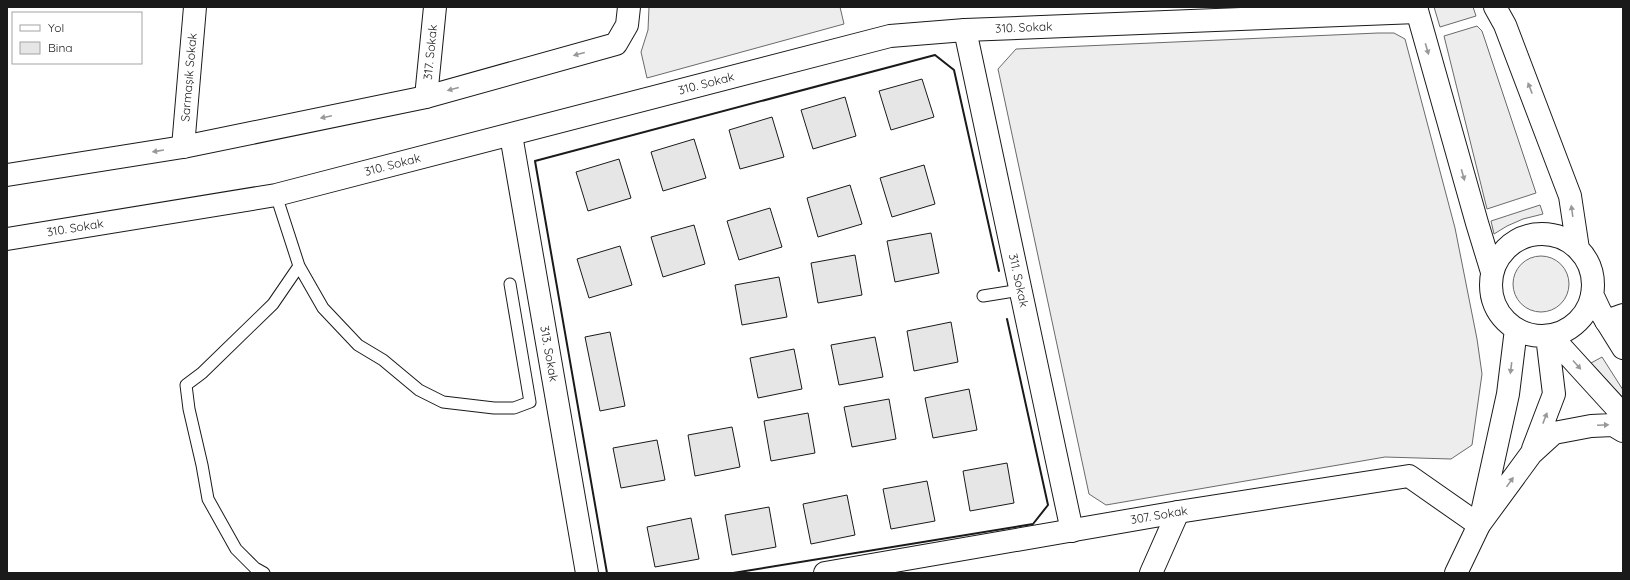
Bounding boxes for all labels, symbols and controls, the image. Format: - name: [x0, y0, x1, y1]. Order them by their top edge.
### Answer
- legend: [12, 12, 142, 64]
- street label: 310. Sokak: [995, 19, 1053, 36]
- text: Yol: [48, 20, 64, 35]
- street label: 317. Sokak: [420, 24, 440, 81]
- street label: Sarmaşık Sokak: [177, 32, 200, 122]
- text: Bina: [48, 40, 73, 55]
- one-way arrow: [1424, 44, 1430, 56]
- one-way arrow: [572, 52, 585, 58]
- street label: 310. Sokak: [676, 69, 736, 98]
- one-way arrow: [1526, 82, 1532, 94]
- one-way arrow: [447, 86, 459, 92]
- one-way arrow: [320, 115, 333, 121]
- one-way arrow: [152, 148, 164, 154]
- street label: 310. Sokak: [363, 150, 422, 179]
- one-way arrow: [1460, 169, 1466, 181]
- one-way arrow: [1569, 205, 1575, 217]
- street label: 310. Sokak: [45, 215, 105, 239]
- street label: 311. Sokak: [1006, 252, 1032, 309]
- street label: 313. Sokak: [537, 324, 562, 383]
- one-way arrow: [1573, 359, 1582, 370]
- one-way arrow: [1508, 362, 1514, 374]
- one-way arrow: [1542, 412, 1548, 423]
- one-way arrow: [1597, 422, 1609, 429]
- one-way arrow: [1506, 477, 1514, 488]
- street label: 307. Sokak: [1129, 503, 1189, 527]

